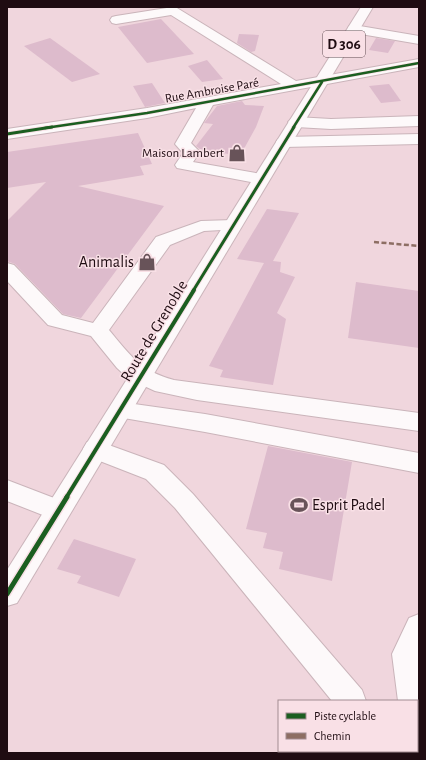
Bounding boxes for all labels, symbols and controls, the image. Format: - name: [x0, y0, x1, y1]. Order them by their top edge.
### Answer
- road number: D 306: [323, 31, 365, 57]
- street label: Rue Ambroise Paré: [164, 76, 260, 106]
- shop icon: Maison Lambert: [227, 143, 247, 163]
- place label: Maison Lambert: [142, 147, 224, 160]
- shop icon: Animalis: [137, 252, 157, 272]
- place label: Animalis: [79, 254, 134, 270]
- street label: Route de Grenoble: [118, 278, 190, 384]
- sports icon: Esprit Padel: [289, 495, 309, 515]
- place label: Esprit Padel: [312, 497, 385, 513]
- legend: [278, 700, 418, 752]
- text: Piste cyclable: [314, 710, 376, 723]
- text: Chemin: [314, 730, 351, 742]

